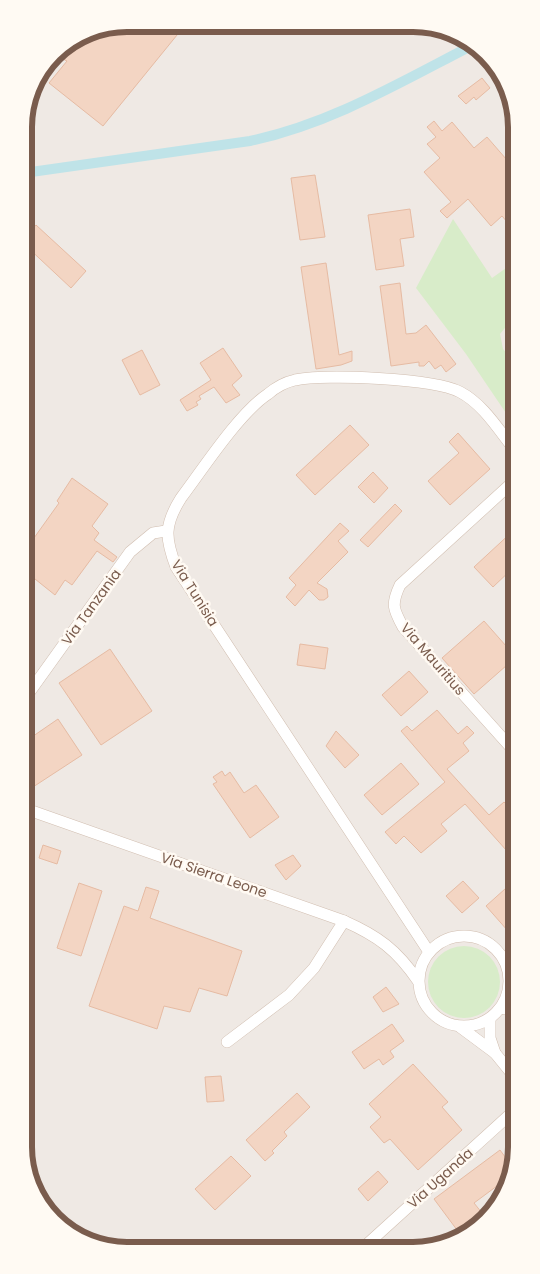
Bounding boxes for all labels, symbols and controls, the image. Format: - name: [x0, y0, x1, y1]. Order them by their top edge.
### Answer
- street label: Via Tunisia: [167, 556, 223, 630]
- street label: Via Tanzania: [57, 565, 125, 649]
- street label: Via Mauritius: [396, 618, 470, 700]
- street label: Via Sierra Leone: [158, 847, 270, 903]
- street label: Via Uganda: [403, 1143, 477, 1213]

